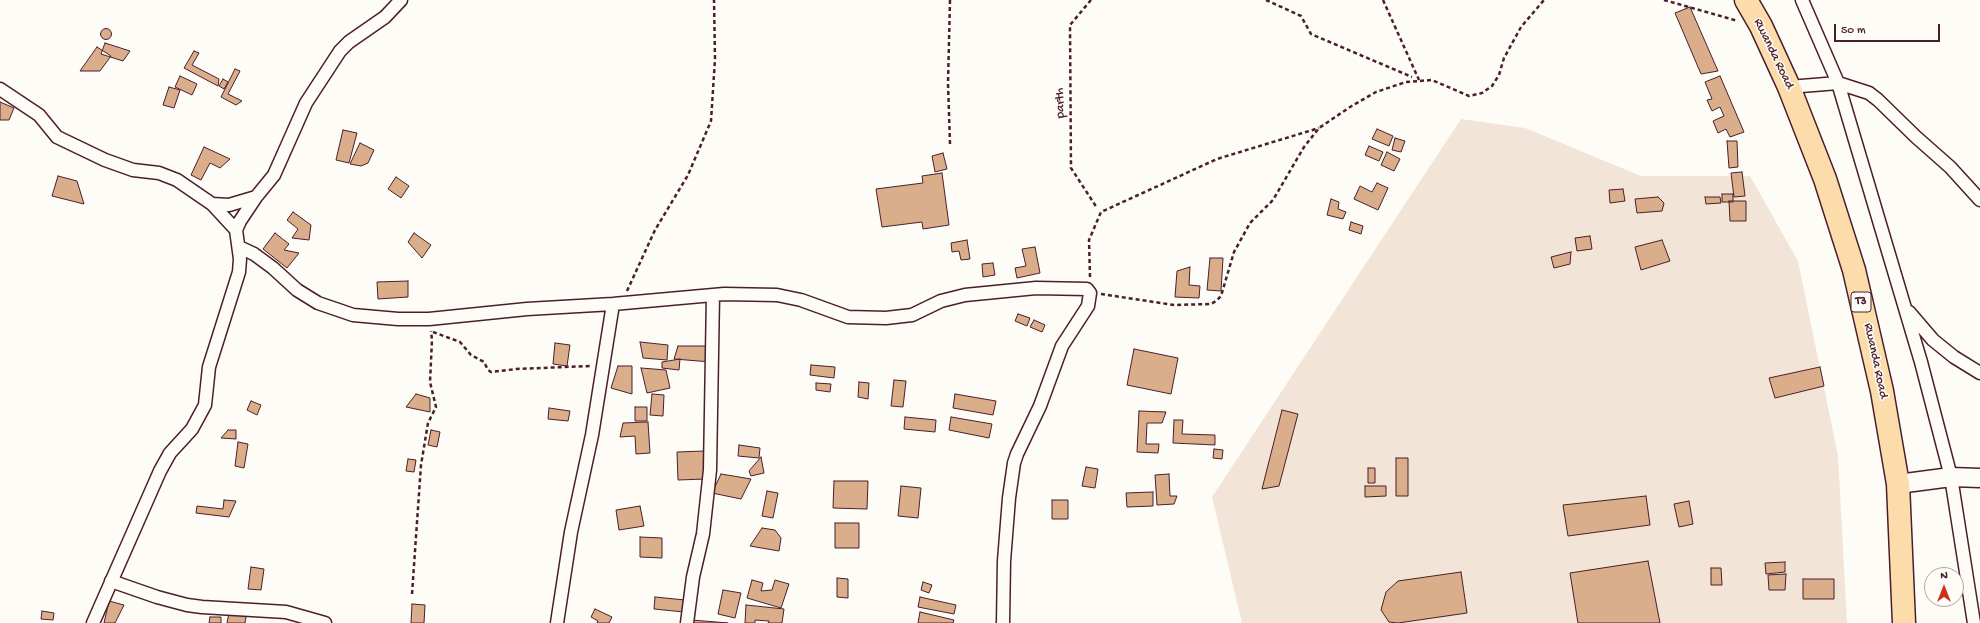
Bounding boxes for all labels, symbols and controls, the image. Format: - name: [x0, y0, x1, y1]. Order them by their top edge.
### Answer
- street label: Rwanda Road: [1749, 16, 1797, 92]
- scale bar: [1836, 16, 1942, 42]
- text: 50 m: [1841, 24, 1866, 38]
- street label: parth: [1053, 88, 1069, 118]
- road number: T3: [1851, 292, 1871, 312]
- street label: Rwanda Road: [1859, 322, 1891, 400]
- north arrow: [1924, 567, 1964, 607]
- text: N: [1940, 570, 1948, 582]

